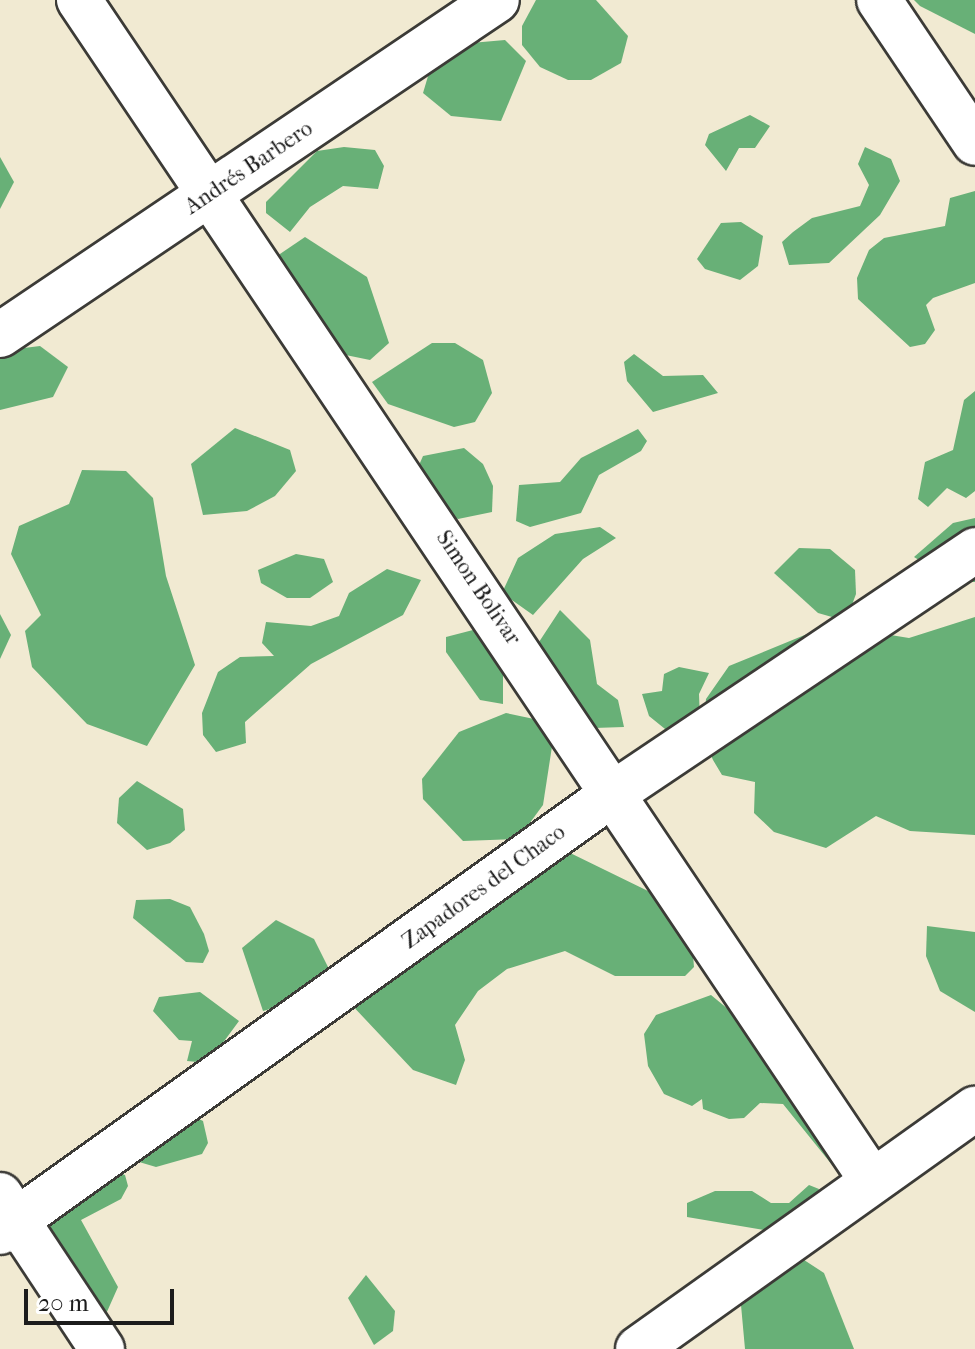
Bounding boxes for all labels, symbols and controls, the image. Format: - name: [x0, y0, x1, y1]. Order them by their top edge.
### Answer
- street label: Andrés Barbero: [180, 116, 318, 220]
- street label: Simon Bolivar: [430, 526, 526, 650]
- street label: Zapadores del Chaco: [397, 819, 571, 955]
- scale bar: [28, 1273, 178, 1323]
- text: 20 m: [38, 1289, 89, 1317]

